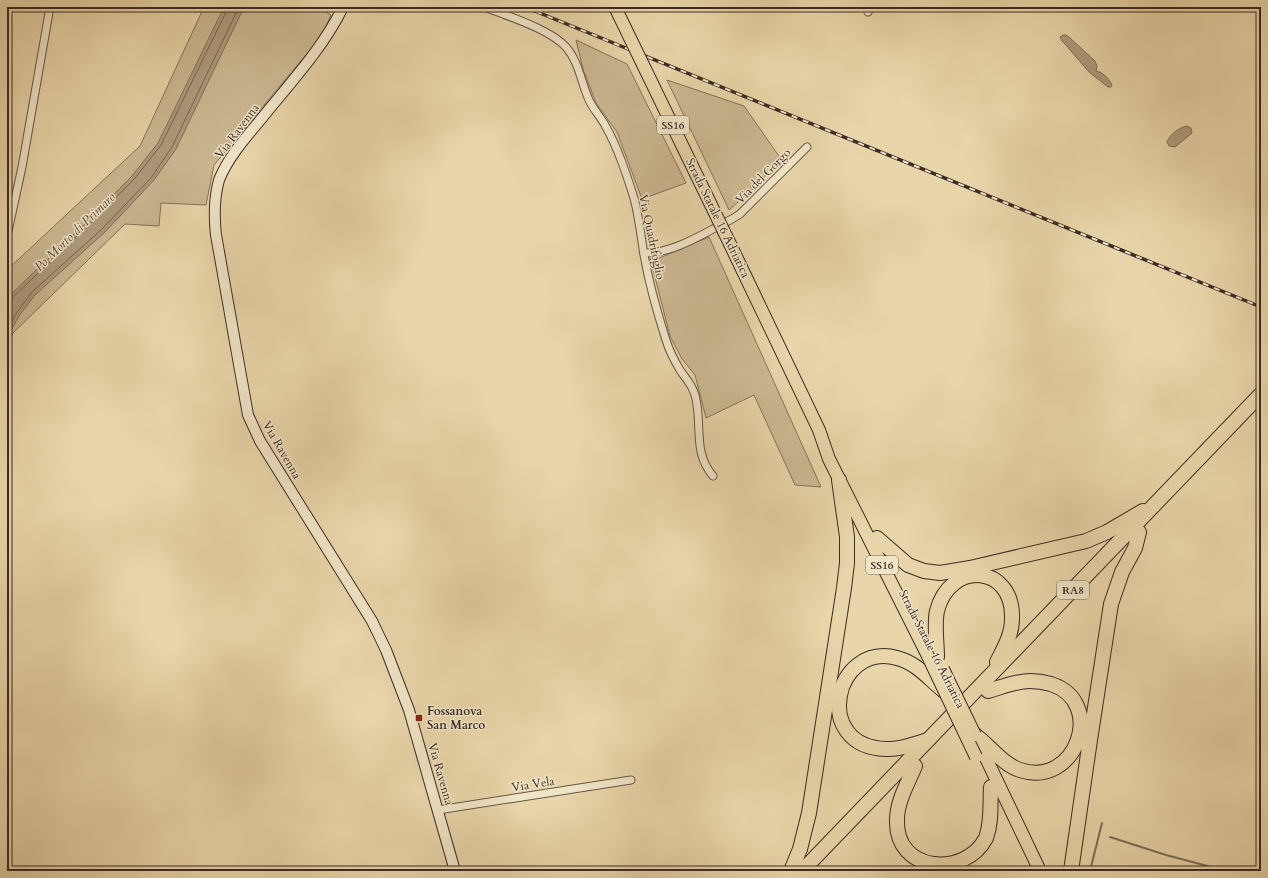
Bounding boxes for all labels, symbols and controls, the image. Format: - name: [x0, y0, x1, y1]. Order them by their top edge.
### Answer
- street label: Via Ravenna: [211, 100, 263, 162]
- road number: SS16: [657, 116, 689, 134]
- street label: Via del Gorgo: [732, 144, 795, 207]
- street label: Strada Statale 16 Adriatica: [682, 156, 754, 281]
- water label: Po Morto di Primaro: [30, 189, 120, 275]
- street label: Via Quadrifoglio: [635, 193, 669, 282]
- street label: Via Ravenna: [259, 418, 305, 483]
- road number: SS16: [866, 556, 898, 574]
- road number: RA8: [1057, 581, 1089, 599]
- street label: Strada Statale 16 Adriatica: [895, 587, 969, 712]
- place label: Fossanova San Marco: [427, 703, 485, 733]
- marker: Fossanova San Marco: [414, 713, 424, 723]
- street label: Via Ravenna: [424, 741, 458, 808]
- street label: Via Vela: [510, 773, 556, 795]

